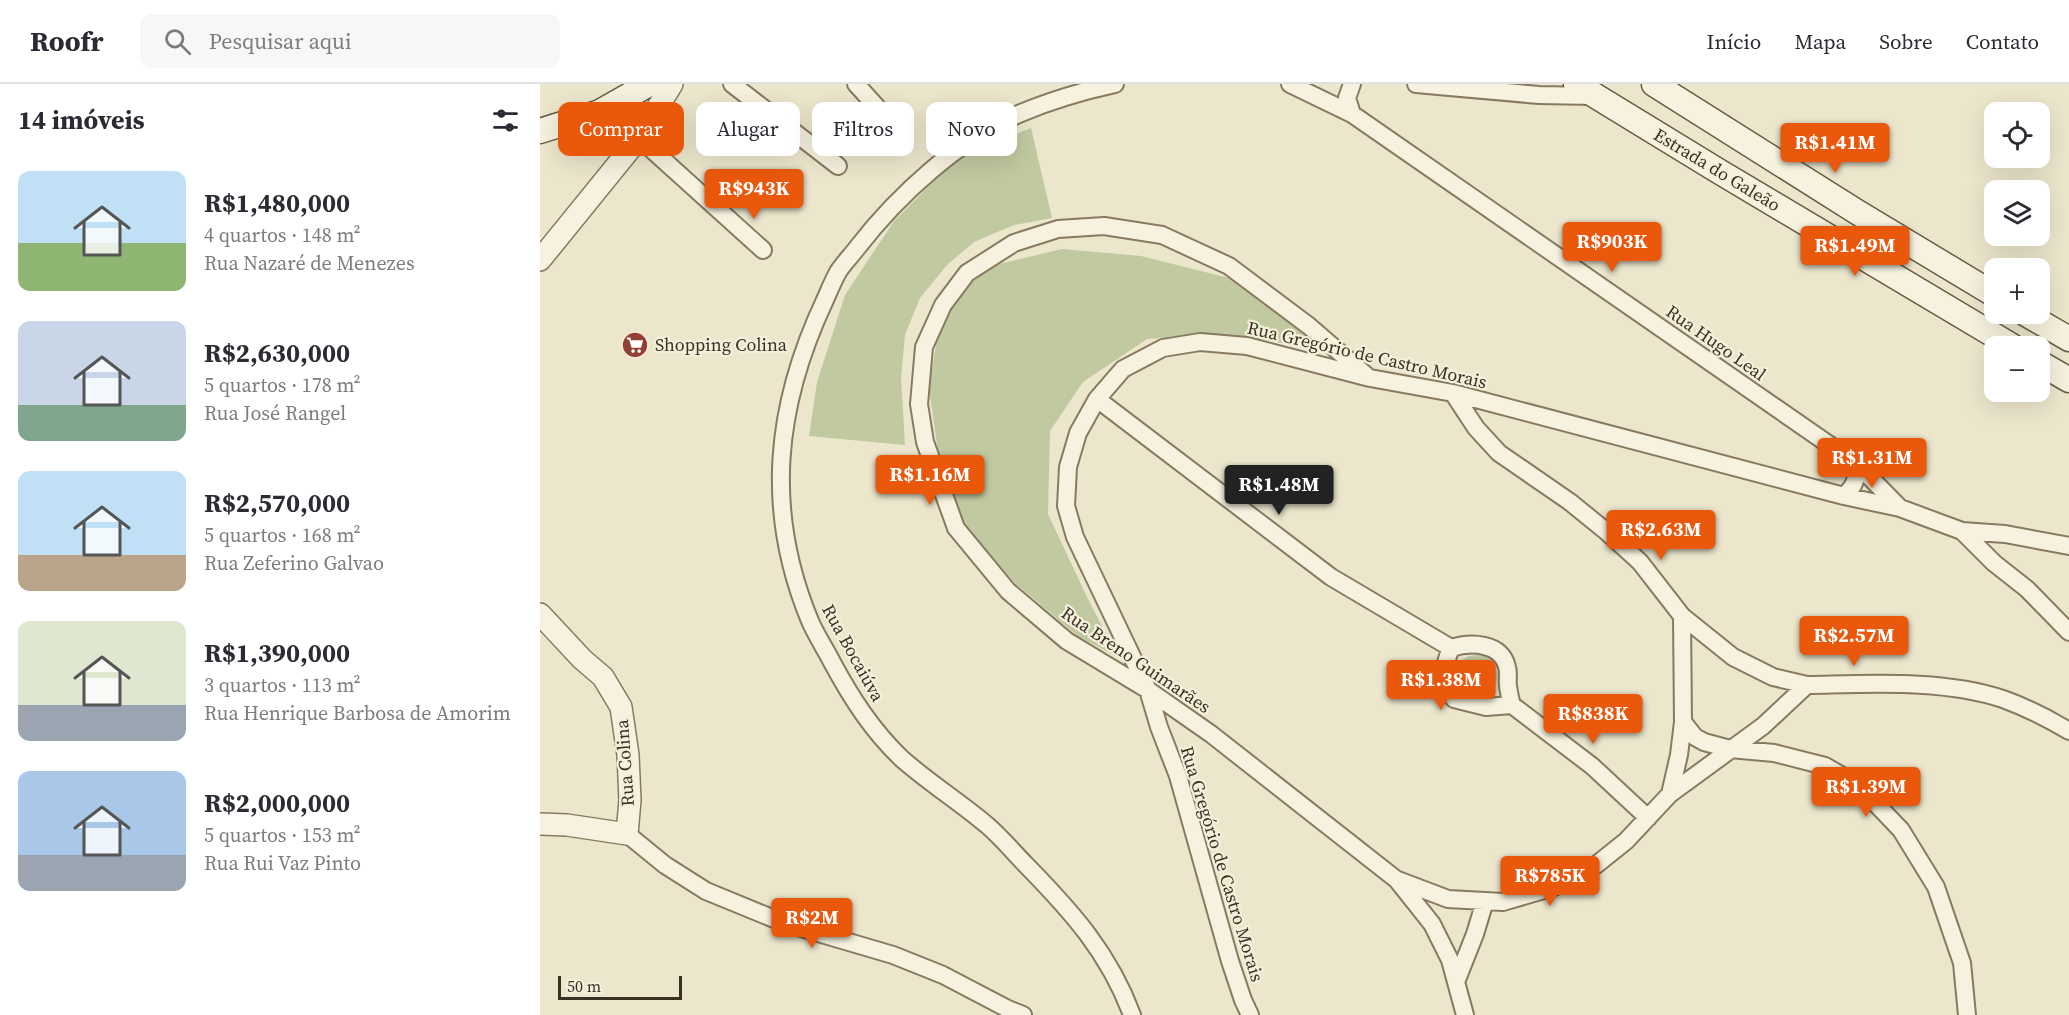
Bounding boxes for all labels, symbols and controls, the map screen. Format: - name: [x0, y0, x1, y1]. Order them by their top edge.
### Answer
- search box: [140, 14, 560, 68]
- text: Roofr: [30, 22, 104, 60]
- icon: search: [161, 25, 194, 58]
- text: Pesquisar aqui: [209, 26, 351, 56]
- text: Início: [1707, 27, 1761, 56]
- text: Mapa: [1794, 27, 1846, 56]
- text: Sobre: [1879, 27, 1933, 56]
- text: Contato: [1966, 27, 2039, 56]
- text: 14 imóveis: [18, 102, 145, 138]
- chip: Comprar: [558, 102, 684, 156]
- chip: Alugar: [696, 102, 800, 156]
- chip: Filtros: [812, 102, 914, 156]
- chip: Novo: [926, 102, 1017, 156]
- map controls: [1984, 102, 2050, 402]
- button: locate: [1984, 102, 2050, 168]
- icon: filters: [489, 104, 522, 137]
- street label: Estrada do Galeão: [1649, 122, 1785, 217]
- pin: R$1.41M: [1780, 123, 1890, 174]
- text: R$1.41M: [1795, 128, 1875, 156]
- pin: R$943K: [705, 169, 803, 220]
- text: R$943K: [719, 174, 789, 202]
- button: layers: [1984, 180, 2050, 246]
- text: R$1,480,000: [204, 185, 350, 221]
- icon: home: [66, 195, 138, 267]
- text: 4 quartos · 148 m²: [204, 221, 361, 249]
- pin: R$903K: [1563, 222, 1661, 273]
- pin: R$1.49M: [1800, 226, 1910, 277]
- text: R$903K: [1577, 227, 1647, 255]
- text: R$1.49M: [1815, 231, 1895, 259]
- text: Rua Nazaré de Menezes: [204, 249, 415, 277]
- button: +: [1984, 258, 2050, 324]
- street label: Rua Hugo Leal: [1661, 299, 1771, 386]
- street label: Rua Gregório de Castro Morais: [1245, 315, 1490, 394]
- supermarket icon: Shopping Colina: [620, 330, 650, 360]
- place label: Shopping Colina: [655, 332, 788, 357]
- text: R$2,630,000: [204, 335, 350, 371]
- button: −: [1984, 336, 2050, 402]
- icon: home: [66, 345, 138, 417]
- text: 5 quartos · 178 m²: [204, 371, 361, 399]
- text: Rua José Rangel: [204, 399, 346, 427]
- pin: R$1.31M: [1817, 438, 1927, 489]
- text: R$1.31M: [1832, 443, 1912, 471]
- pin: R$1.16M: [875, 455, 985, 506]
- text: R$1.16M: [890, 460, 970, 488]
- pin: R$1.48M: [1224, 465, 1334, 516]
- text: R$1.48M: [1239, 470, 1319, 498]
- text: R$2,570,000: [204, 485, 350, 521]
- icon: home: [66, 495, 138, 567]
- pin: R$2.63M: [1606, 510, 1716, 561]
- text: R$2.63M: [1621, 515, 1701, 543]
- text: 5 quartos · 168 m²: [204, 521, 361, 549]
- text: Rua Zeferino Galvao: [204, 549, 384, 577]
- street label: Rua Bocaiúva: [816, 599, 891, 707]
- street label: Rua Breno Guimarães: [1057, 600, 1216, 719]
- pin: R$2.57M: [1799, 616, 1909, 667]
- text: R$2.57M: [1814, 621, 1894, 649]
- text: R$1,390,000: [204, 635, 350, 671]
- icon: home: [66, 645, 138, 717]
- pin: R$1.38M: [1386, 660, 1496, 711]
- text: R$1.38M: [1401, 665, 1481, 693]
- text: 3 quartos · 113 m²: [204, 671, 361, 699]
- pin: R$838K: [1544, 694, 1642, 745]
- text: Rua Henrique Barbosa de Amorim: [204, 699, 511, 727]
- text: R$838K: [1558, 699, 1628, 727]
- street label: Rua Colina: [609, 718, 640, 807]
- street label: Rua Gregório de Castro Morais: [1175, 743, 1270, 985]
- pin: R$1.39M: [1811, 767, 1921, 818]
- text: R$1.39M: [1826, 772, 1906, 800]
- text: R$2,000,000: [204, 785, 350, 821]
- icon: home: [66, 795, 138, 867]
- text: 5 quartos · 153 m²: [204, 821, 361, 849]
- text: Rua Rui Vaz Pinto: [204, 849, 361, 877]
- pin: R$785K: [1501, 856, 1599, 907]
- text: R$785K: [1515, 861, 1585, 889]
- pin: R$2M: [776, 898, 848, 949]
- text: R$2M: [785, 903, 839, 931]
- scale bar: [558, 973, 682, 1000]
- text: 50 m: [567, 975, 601, 997]

